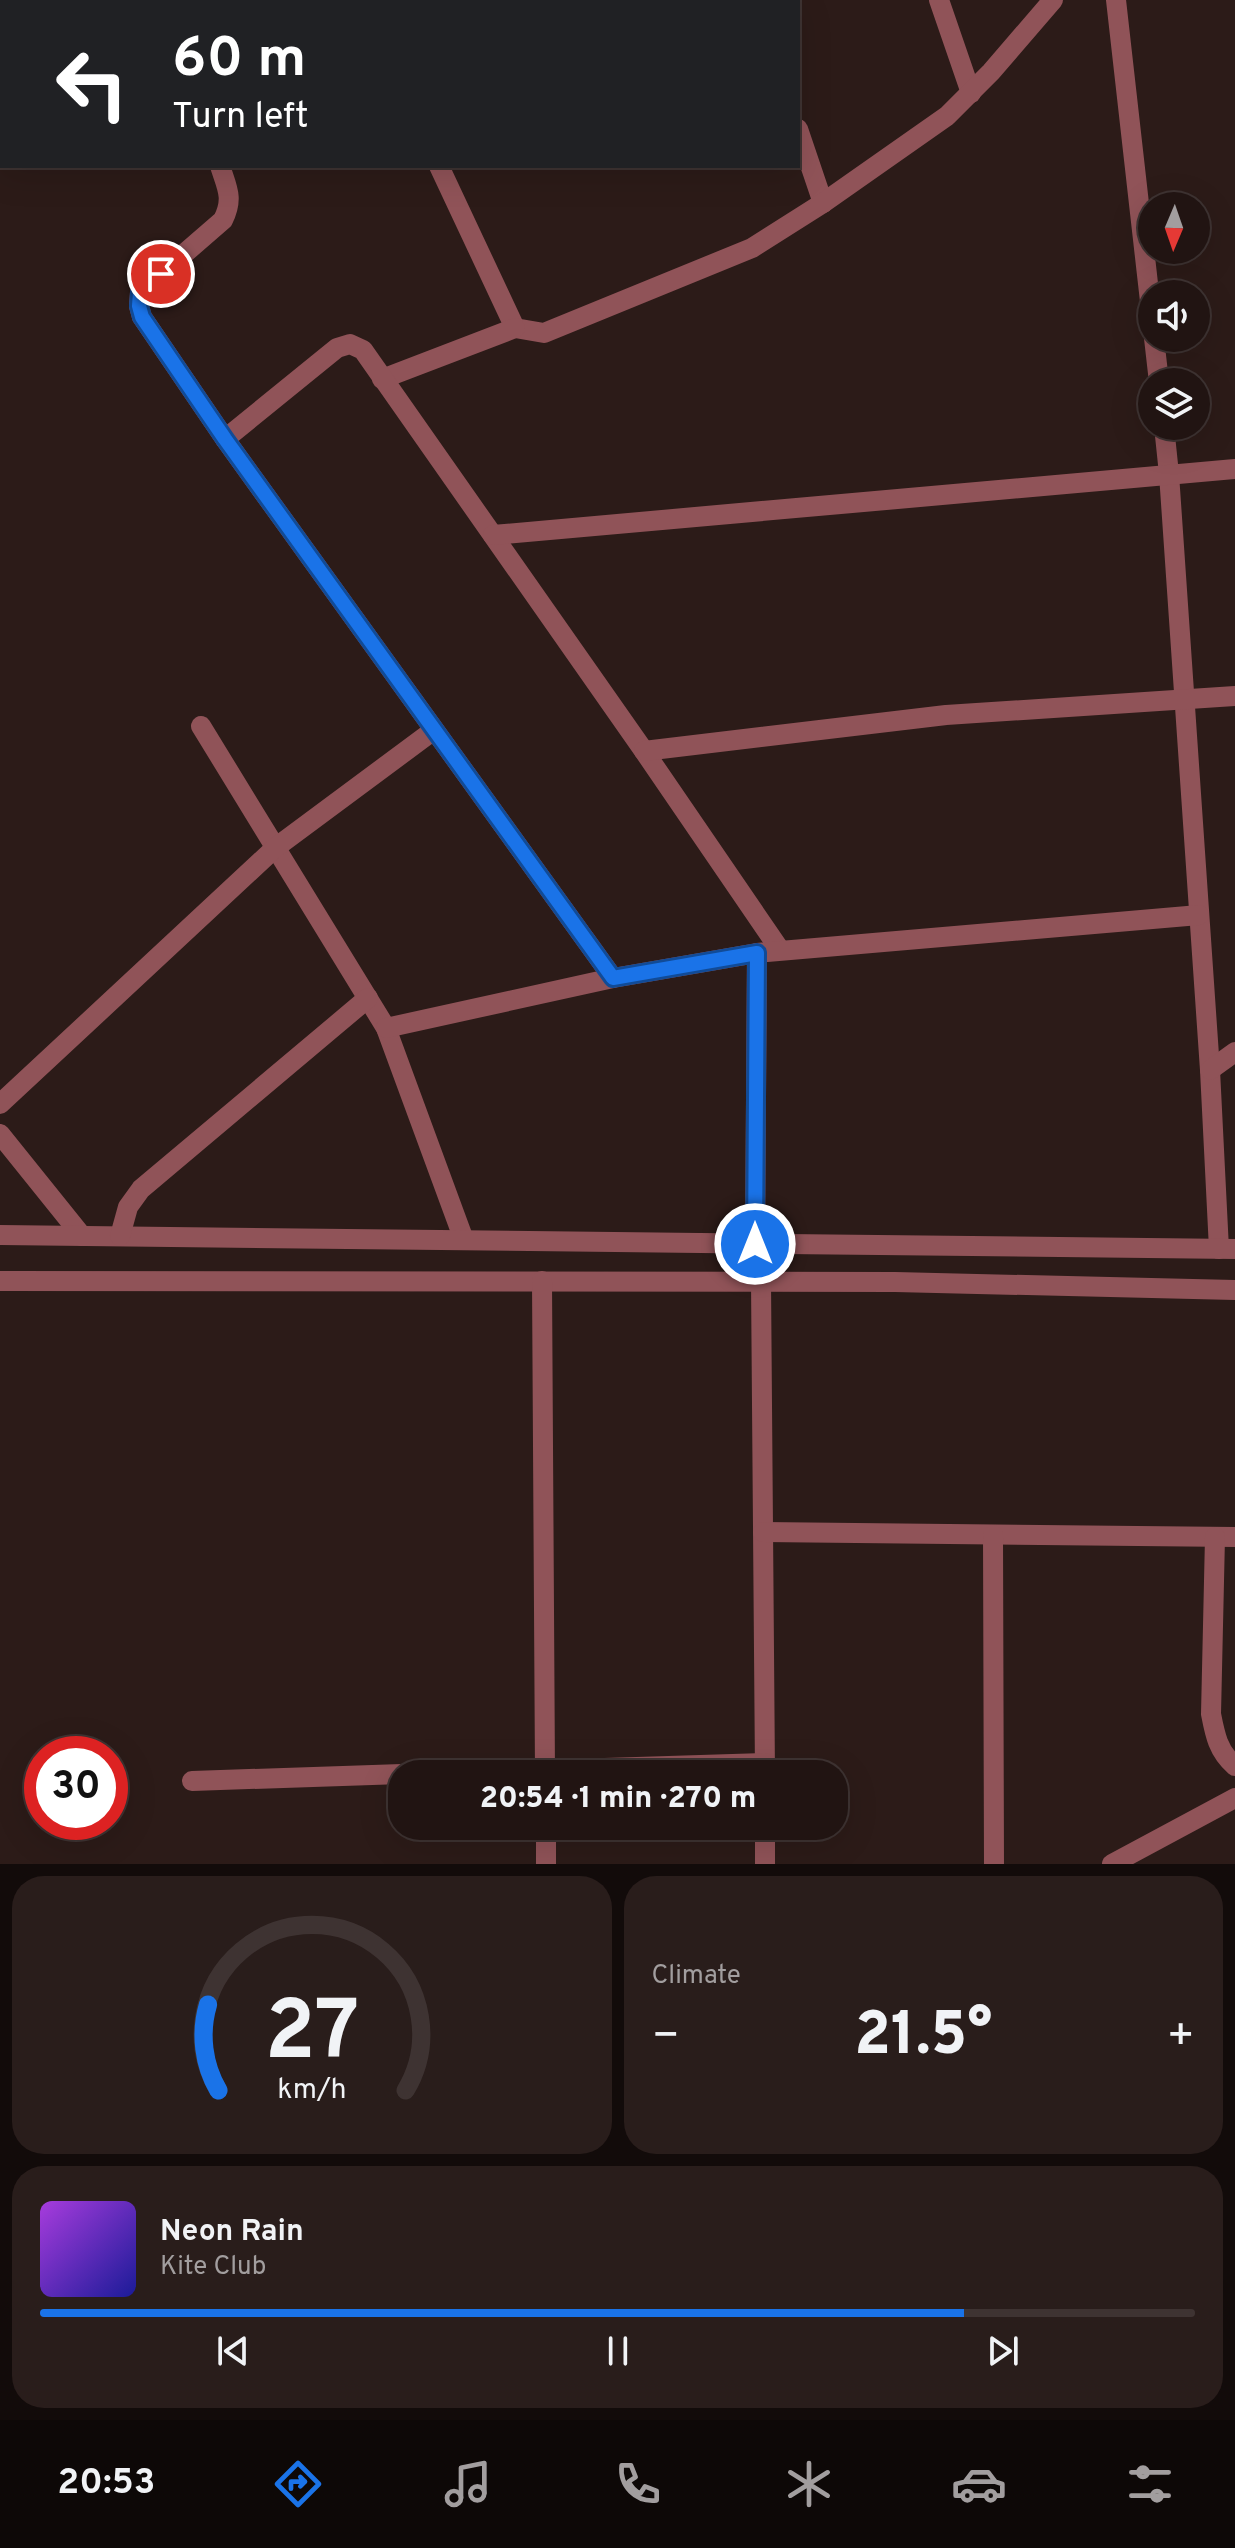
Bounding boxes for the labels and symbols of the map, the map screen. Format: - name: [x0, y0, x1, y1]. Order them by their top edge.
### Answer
- north arrow: [1138, 192, 1210, 264]
- pin: [127, 240, 195, 308]
- position arrow: [713, 1202, 797, 1286]
- speed limit sign: 30: [24, 1736, 128, 1840]

